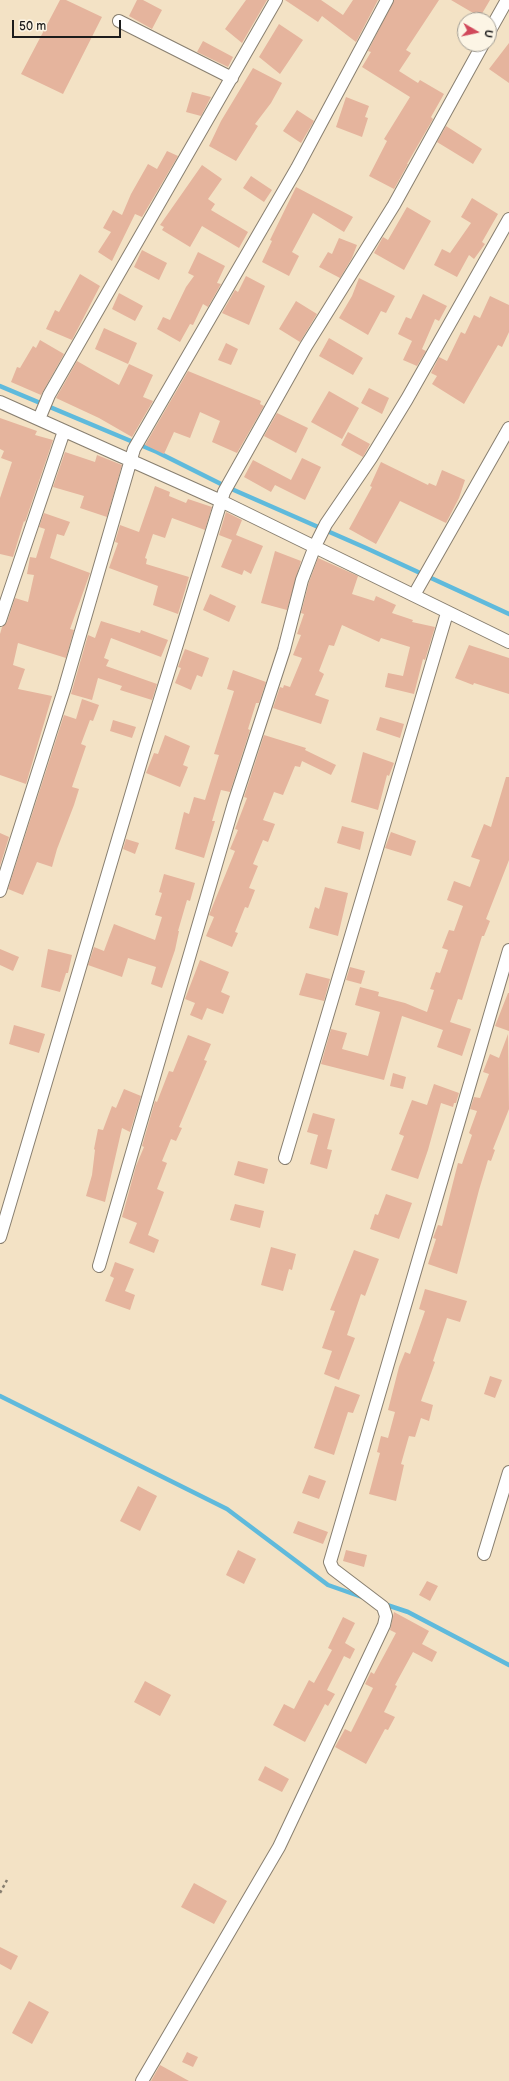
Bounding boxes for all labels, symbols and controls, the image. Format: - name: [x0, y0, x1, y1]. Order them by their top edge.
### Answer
- scale bar: [14, 12, 123, 38]
- north arrow: [457, 12, 497, 52]
- text: 50 m: [19, 19, 46, 34]
- text: U: [481, 29, 495, 39]

